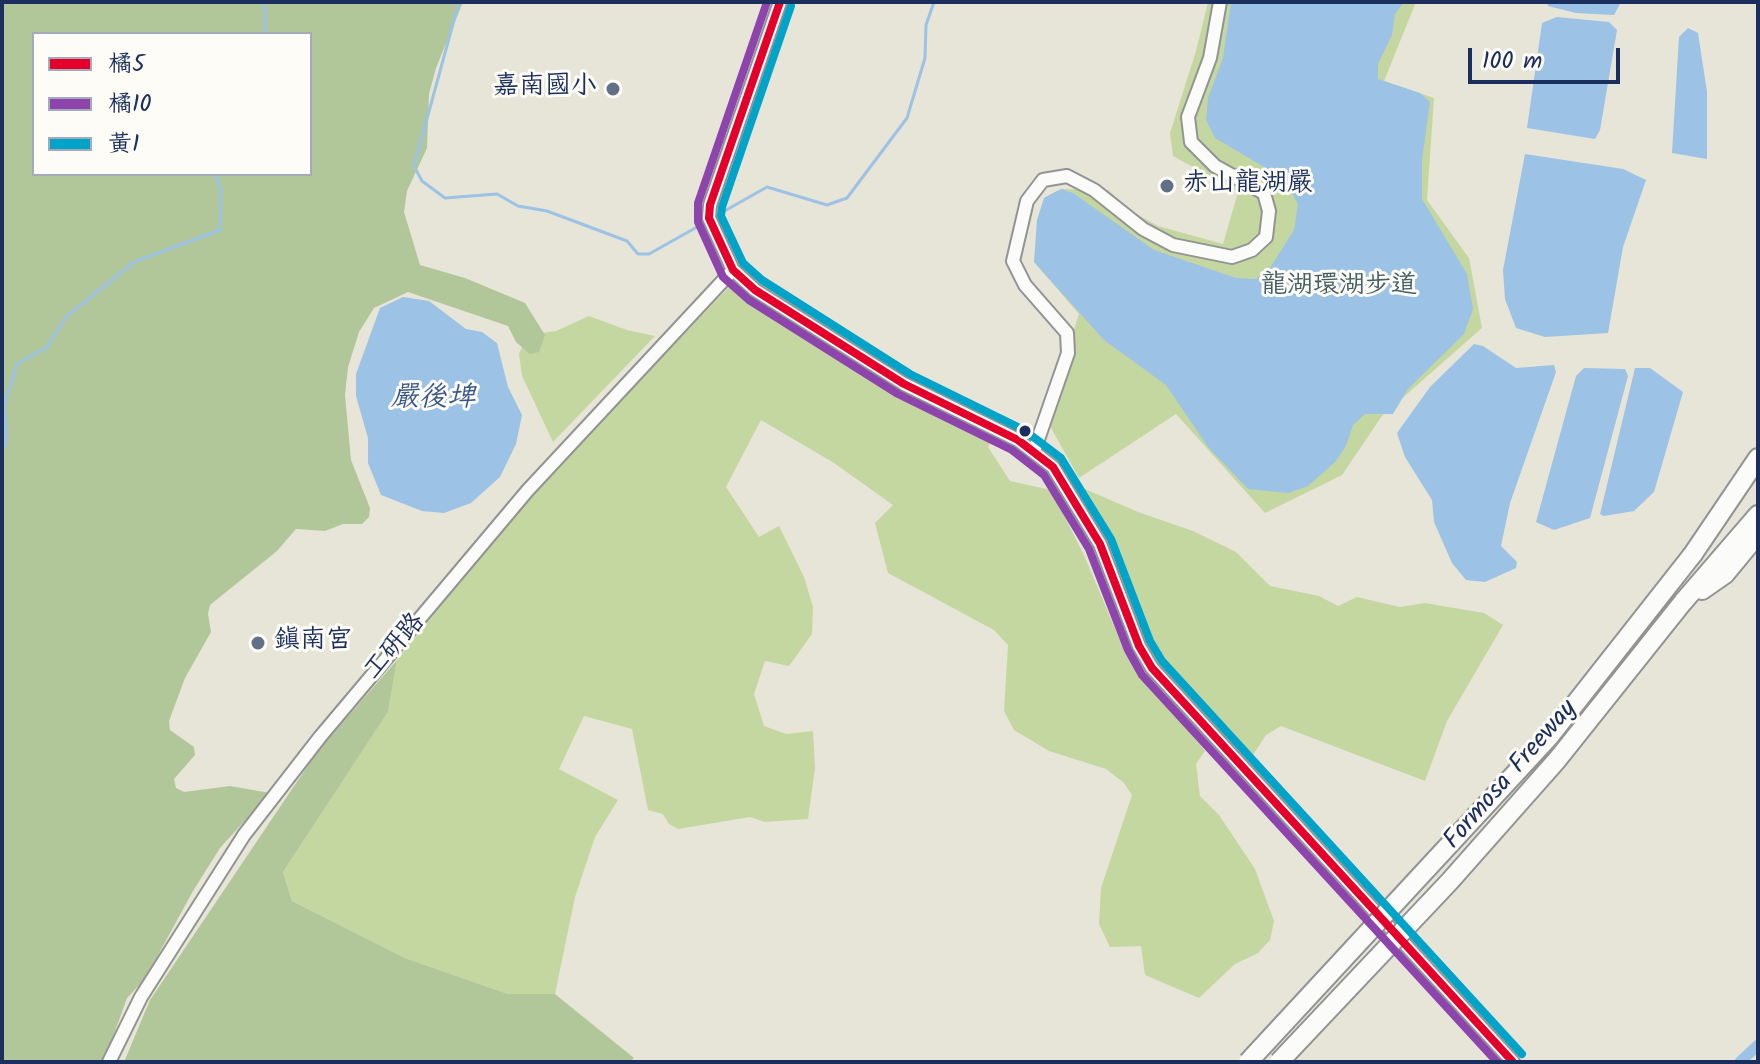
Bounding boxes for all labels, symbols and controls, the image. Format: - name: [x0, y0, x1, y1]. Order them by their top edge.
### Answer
- legend: [32, 32, 312, 176]
- scale bar: [1472, 32, 1624, 82]
- text: 100 m: [1482, 42, 1542, 81]
- text: 橘5: [108, 45, 145, 84]
- place label: 嘉南國小: [493, 73, 597, 105]
- marker: 嘉南國小: [604, 80, 622, 98]
- text: 橘10: [108, 85, 152, 124]
- text: 黃1: [108, 125, 140, 164]
- place label: 赤山龍湖嚴: [1183, 170, 1313, 202]
- marker: 赤山龍湖嚴: [1158, 177, 1176, 195]
- park label: 龍湖環湖步道: [1261, 272, 1417, 304]
- water label: 嚴後埤: [391, 383, 475, 417]
- unlabelled marker: [1017, 423, 1033, 439]
- street label: 工研路: [359, 608, 433, 688]
- place label: 鎮南宮: [274, 627, 352, 659]
- marker: 鎮南宮: [249, 634, 267, 652]
- street label: Formosa Freeway: [1439, 695, 1585, 857]

